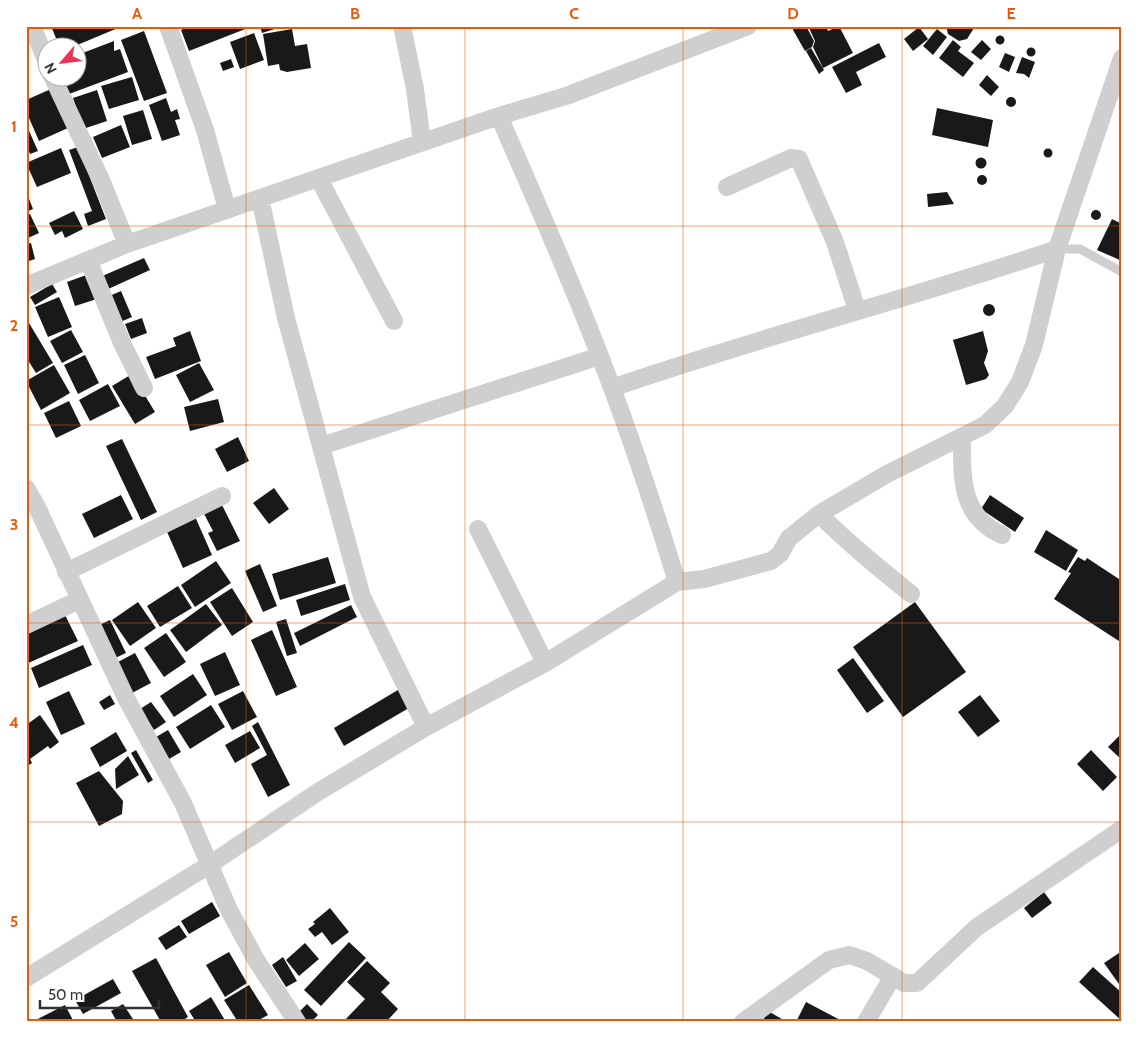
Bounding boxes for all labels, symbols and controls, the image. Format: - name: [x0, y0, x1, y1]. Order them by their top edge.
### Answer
- text: A: [132, 4, 142, 23]
- text: B: [350, 4, 360, 23]
- text: C: [569, 4, 579, 23]
- text: D: [787, 4, 799, 23]
- text: E: [1006, 4, 1016, 23]
- north arrow: [38, 38, 88, 88]
- text: N: [40, 60, 61, 77]
- text: 1: [11, 117, 17, 136]
- text: 2: [10, 316, 18, 335]
- text: 3: [10, 515, 18, 534]
- text: 4: [9, 713, 19, 732]
- text: 5: [10, 912, 18, 931]
- scale bar: [40, 978, 159, 1010]
- text: 50 m: [48, 986, 83, 1004]

